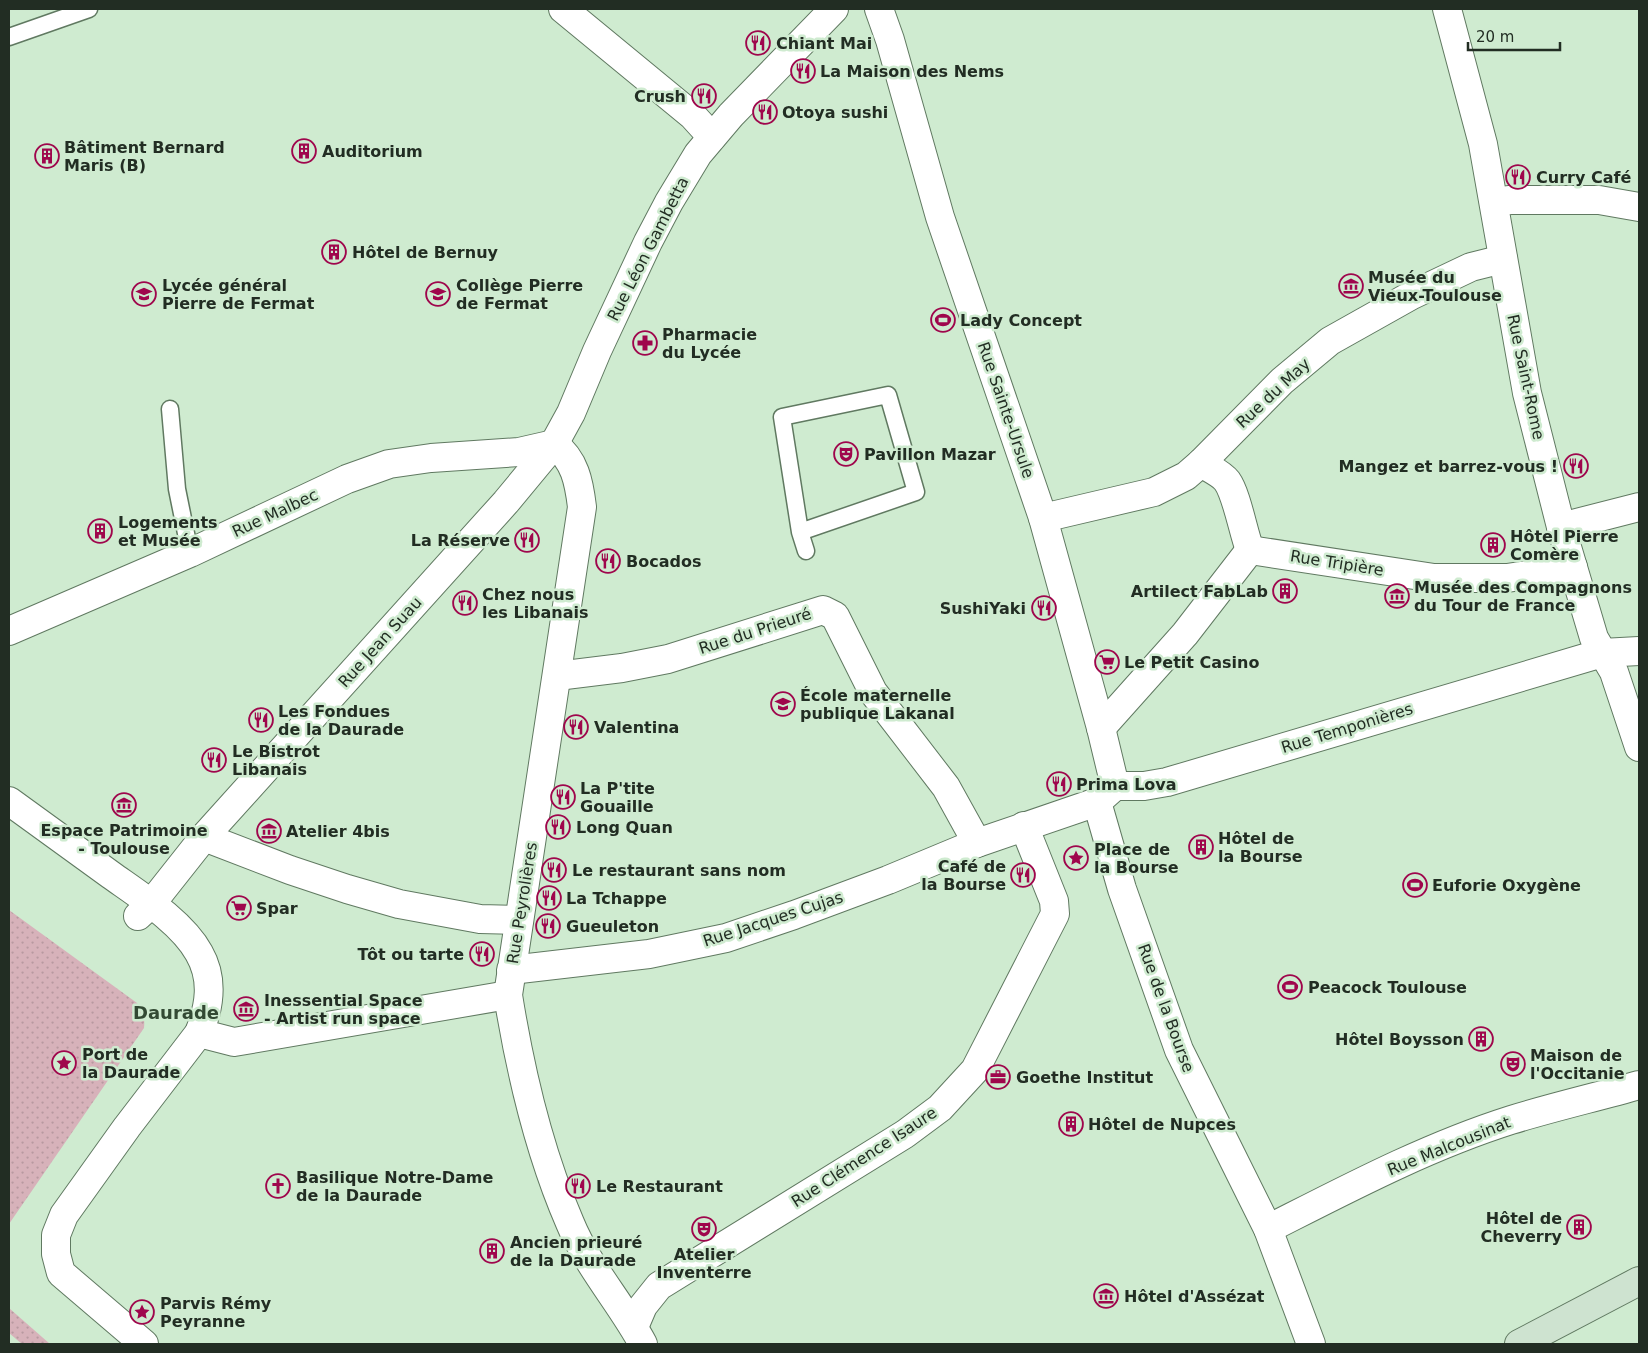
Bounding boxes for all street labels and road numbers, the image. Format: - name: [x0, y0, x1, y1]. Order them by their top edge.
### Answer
- street label: Rue Léon Gambetta: [603, 174, 693, 324]
- street label: Rue Saint-Rome: [1503, 313, 1549, 441]
- street label: Rue Sainte-Ursule: [974, 339, 1038, 481]
- street label: Rue du May: [1232, 354, 1314, 432]
- street label: Rue Malbec: [229, 485, 321, 541]
- street label: Rue Tripière: [1289, 546, 1385, 580]
- street label: Rue Jean Suau: [334, 593, 426, 691]
- street label: Rue du Prieuré: [696, 604, 814, 658]
- street label: Rue Temponières: [1279, 699, 1415, 757]
- street label: Rue Peyrolières: [503, 841, 541, 965]
- street label: Rue Jacques Cujas: [701, 887, 845, 951]
- street label: Rue de la Bourse: [1134, 941, 1198, 1075]
- street label: Rue Clémence Isaure: [788, 1103, 940, 1211]
- street label: Rue Malcousinat: [1385, 1113, 1513, 1179]

